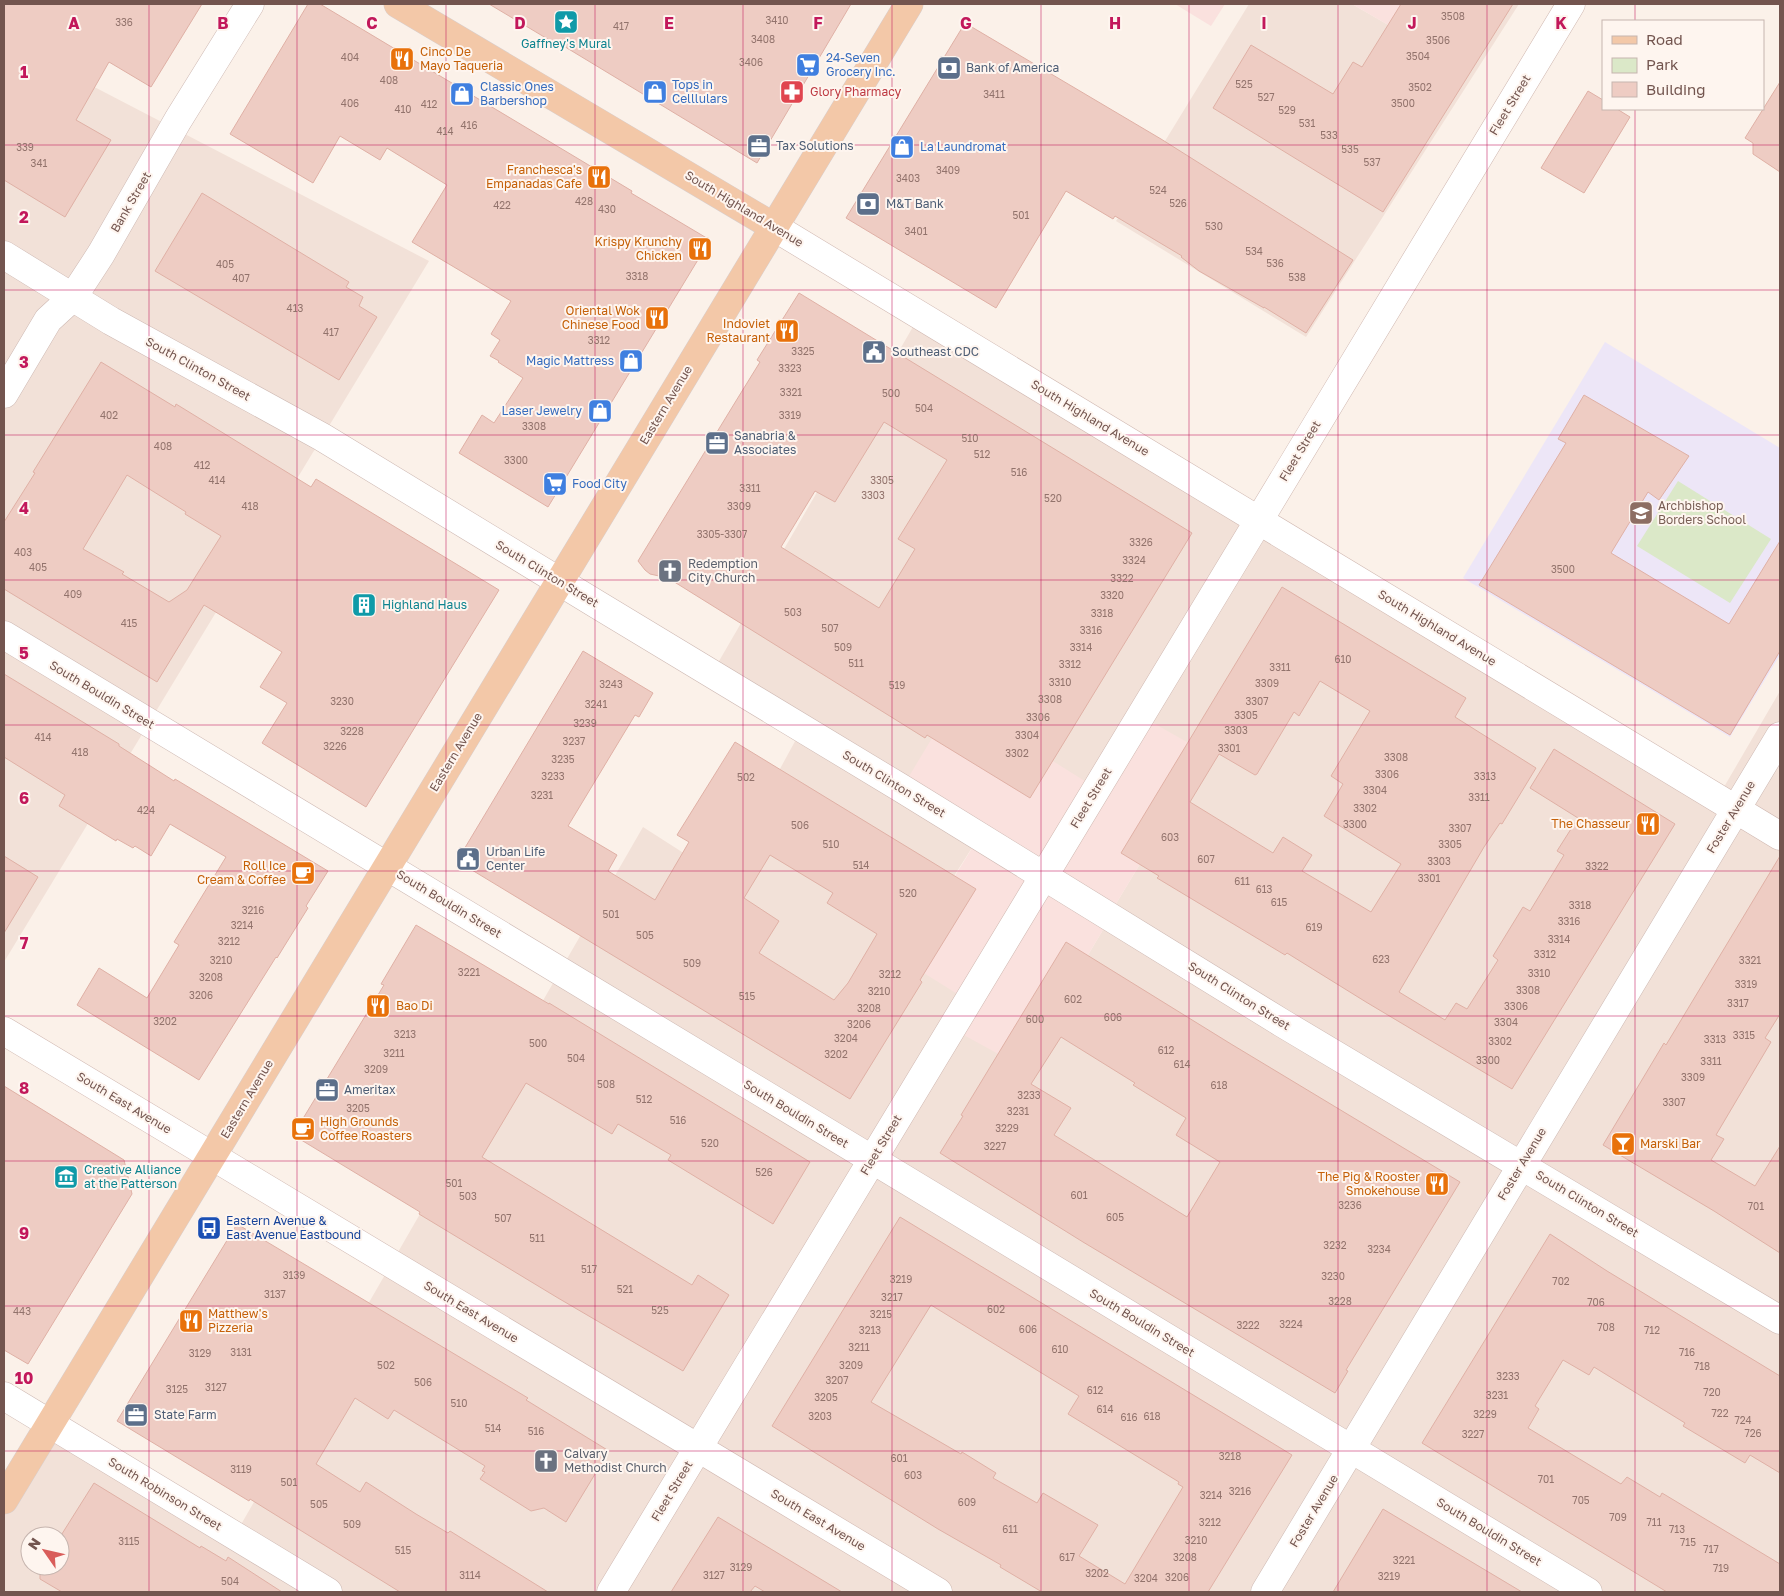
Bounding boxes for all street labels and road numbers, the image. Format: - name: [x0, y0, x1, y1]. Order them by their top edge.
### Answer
- street label: Fleet Street: [1486, 72, 1534, 138]
- street label: South Highland Avenue: [682, 167, 806, 250]
- street label: Bank Street: [107, 169, 154, 235]
- street label: South Clinton Street: [143, 333, 254, 404]
- street label: Eastern Avenue: [636, 362, 695, 447]
- street label: South Highland Avenue: [1028, 376, 1152, 459]
- street label: Fleet Street: [1276, 418, 1324, 484]
- street label: South Clinton Street: [493, 537, 602, 610]
- street label: South Highland Avenue: [1375, 586, 1499, 669]
- street label: South Bouldin Street: [47, 657, 158, 732]
- street label: Eastern Avenue: [426, 709, 485, 794]
- street label: South Clinton Street: [840, 747, 949, 820]
- street label: Fleet Street: [1067, 765, 1115, 831]
- street label: Foster Avenue: [1703, 778, 1758, 856]
- street label: South Bouldin Street: [394, 866, 505, 941]
- street label: South Clinton Street: [1185, 958, 1293, 1033]
- street label: Eastern Avenue: [217, 1056, 276, 1141]
- street label: South East Avenue: [74, 1068, 174, 1137]
- street label: South Bouldin Street: [741, 1076, 852, 1151]
- street label: Fleet Street: [857, 1112, 905, 1178]
- street label: Foster Avenue: [1494, 1125, 1549, 1203]
- street label: South Clinton Street: [1533, 1167, 1642, 1240]
- street label: South East Avenue: [421, 1277, 521, 1346]
- street label: South Bouldin Street: [1087, 1285, 1198, 1360]
- street label: South Robinson Street: [106, 1454, 225, 1534]
- street label: Fleet Street: [648, 1458, 696, 1524]
- street label: Foster Avenue: [1286, 1472, 1341, 1550]
- street label: South East Avenue: [768, 1485, 868, 1554]
- street label: South Bouldin Street: [1434, 1494, 1545, 1569]

